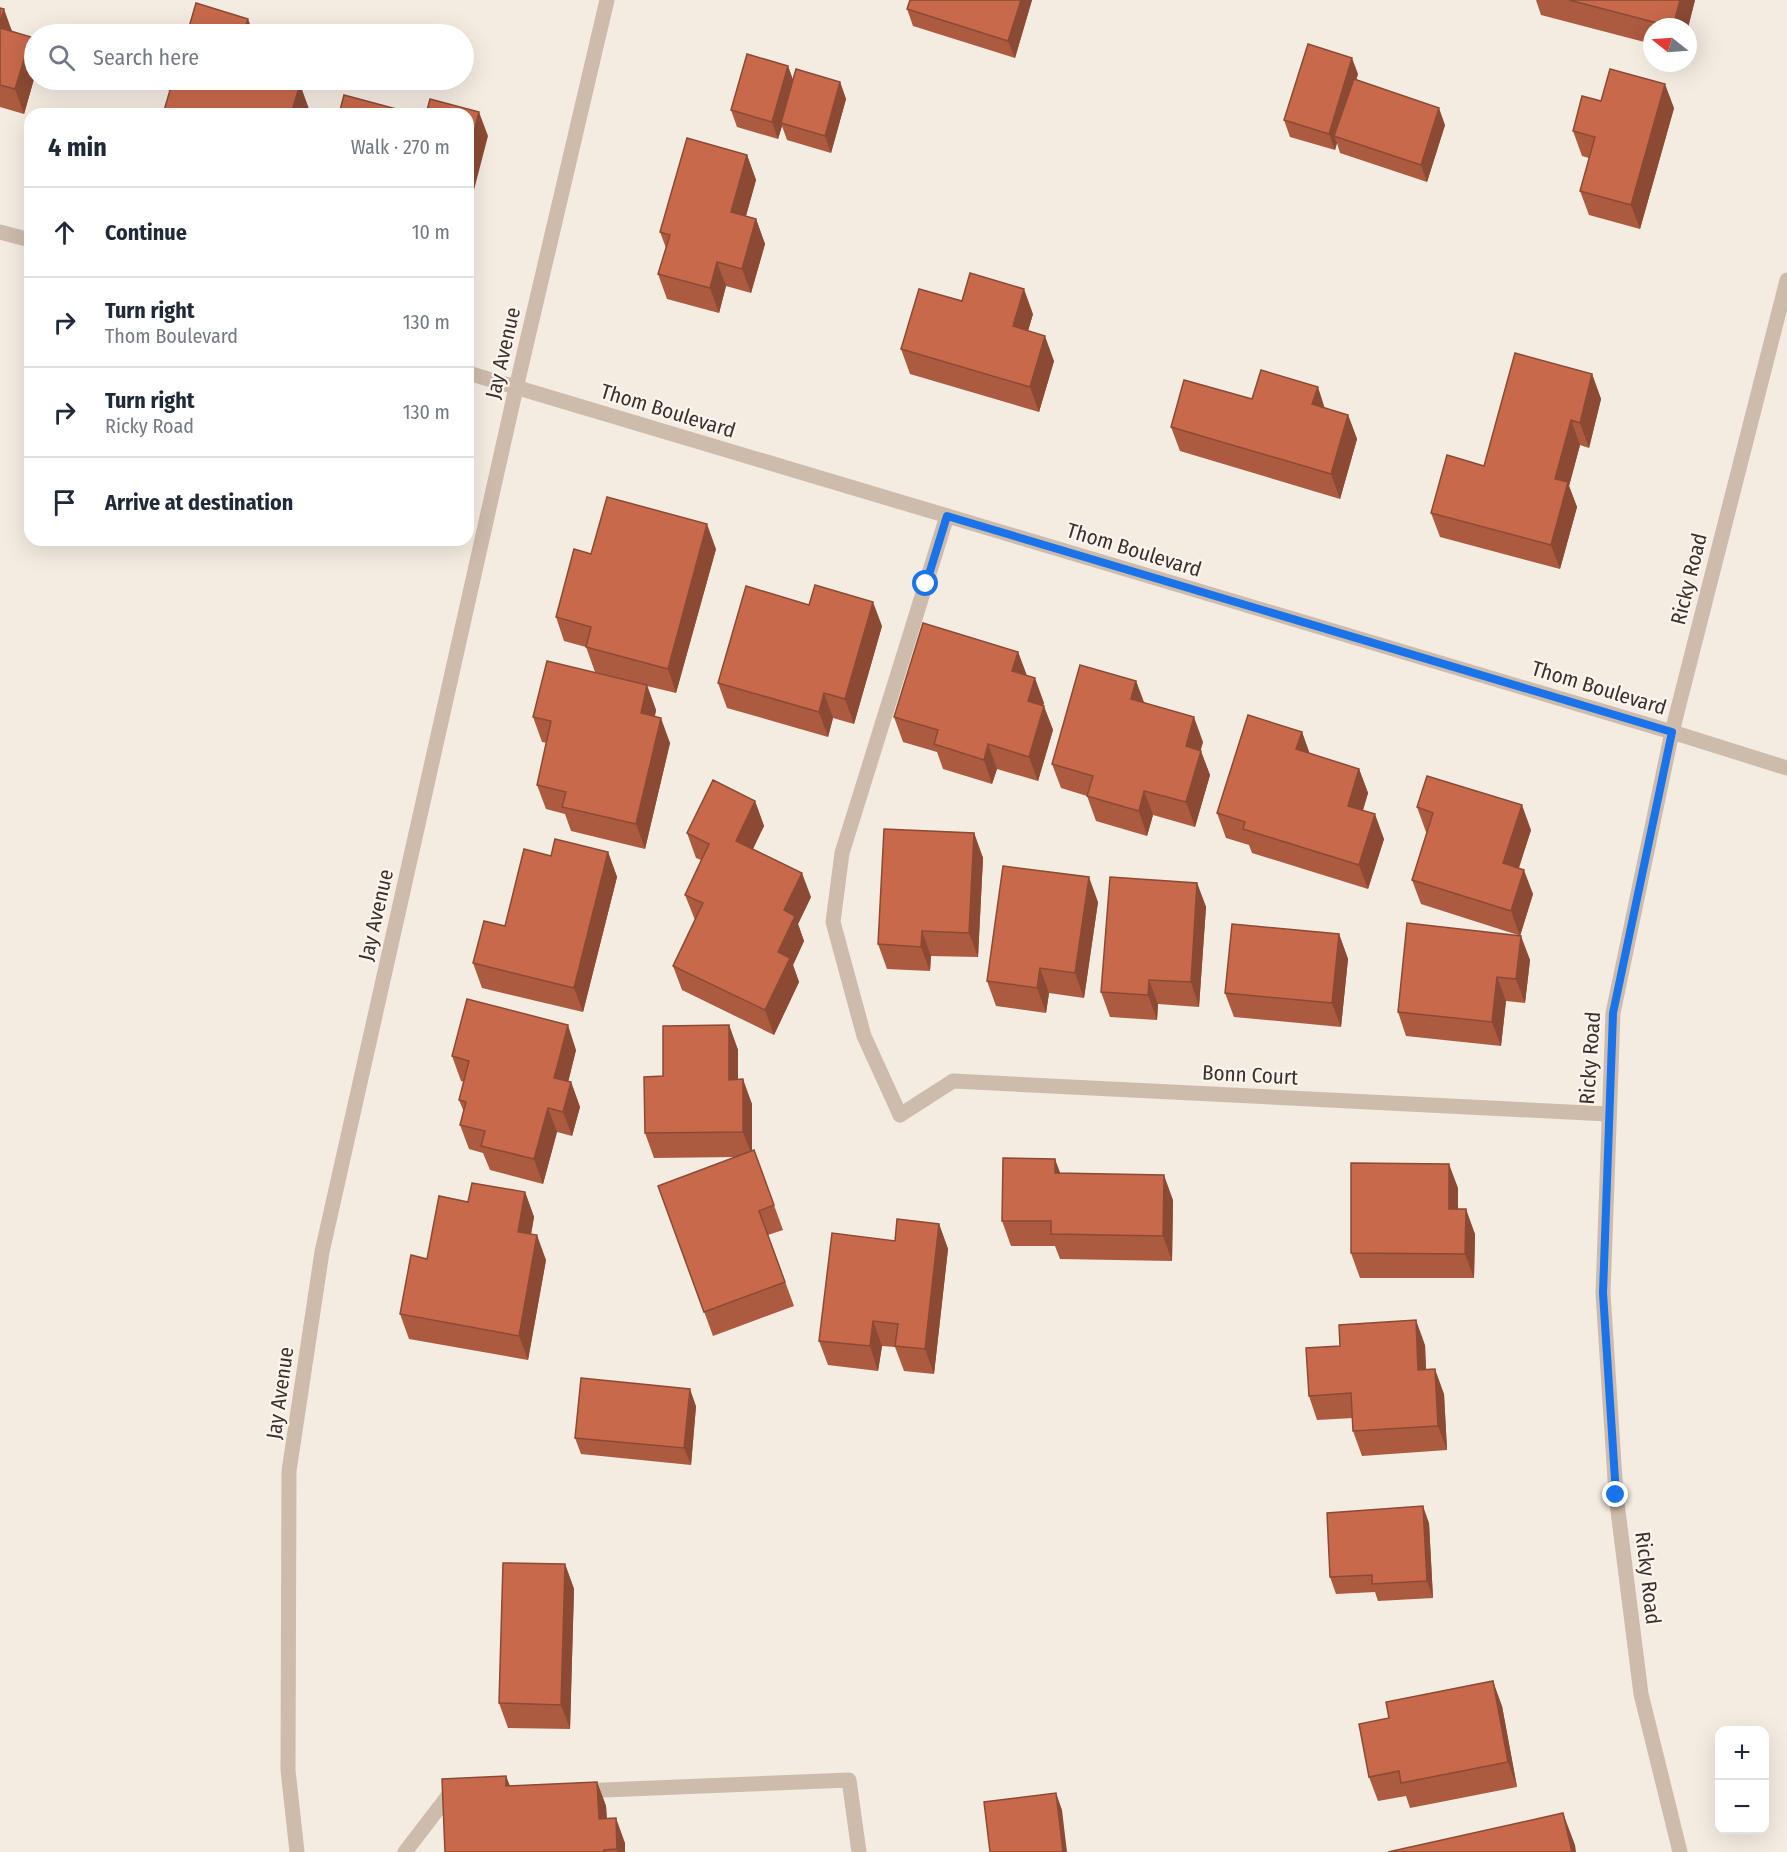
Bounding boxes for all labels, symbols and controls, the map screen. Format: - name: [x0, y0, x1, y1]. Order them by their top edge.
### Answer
- north arrow: [1643, 18, 1697, 72]
- search box: [24, 24, 474, 90]
- icon: search: [45, 41, 78, 74]
- text: Search here: [93, 44, 199, 71]
- text: 4 min: [48, 132, 107, 163]
- text: Walk · 270 m: [351, 135, 450, 159]
- icon: ahead: [48, 216, 81, 249]
- text: Continue: [105, 219, 187, 246]
- text: 10 m: [412, 220, 450, 244]
- text: Turn right: [105, 297, 194, 324]
- street label: Jay Avenue: [480, 305, 526, 401]
- icon: right: [48, 306, 81, 339]
- text: 130 m: [403, 310, 450, 334]
- text: Thom Boulevard: [105, 324, 238, 348]
- street label: Thom Boulevard: [597, 378, 739, 444]
- text: Turn right: [105, 387, 194, 414]
- icon: right: [48, 396, 81, 429]
- text: 130 m: [403, 400, 450, 424]
- text: Ricky Road: [105, 414, 194, 438]
- icon: arrive: [48, 486, 81, 519]
- text: Arrive at destination: [105, 489, 293, 516]
- street label: Thom Boulevard: [1063, 517, 1205, 583]
- street label: Ricky Road: [1665, 531, 1713, 627]
- route start: [912, 570, 938, 596]
- street label: Thom Boulevard: [1528, 655, 1670, 721]
- street label: Jay Avenue: [353, 867, 399, 963]
- street label: Ricky Road: [1574, 1011, 1606, 1105]
- street label: Bonn Court: [1201, 1060, 1299, 1091]
- street label: Jay Avenue: [261, 1345, 299, 1441]
- route end: [1602, 1481, 1628, 1507]
- street label: Ricky Road: [1629, 1530, 1667, 1626]
- map controls: [1715, 1726, 1769, 1834]
- button: +: [1715, 1726, 1769, 1780]
- button: −: [1715, 1780, 1769, 1834]

